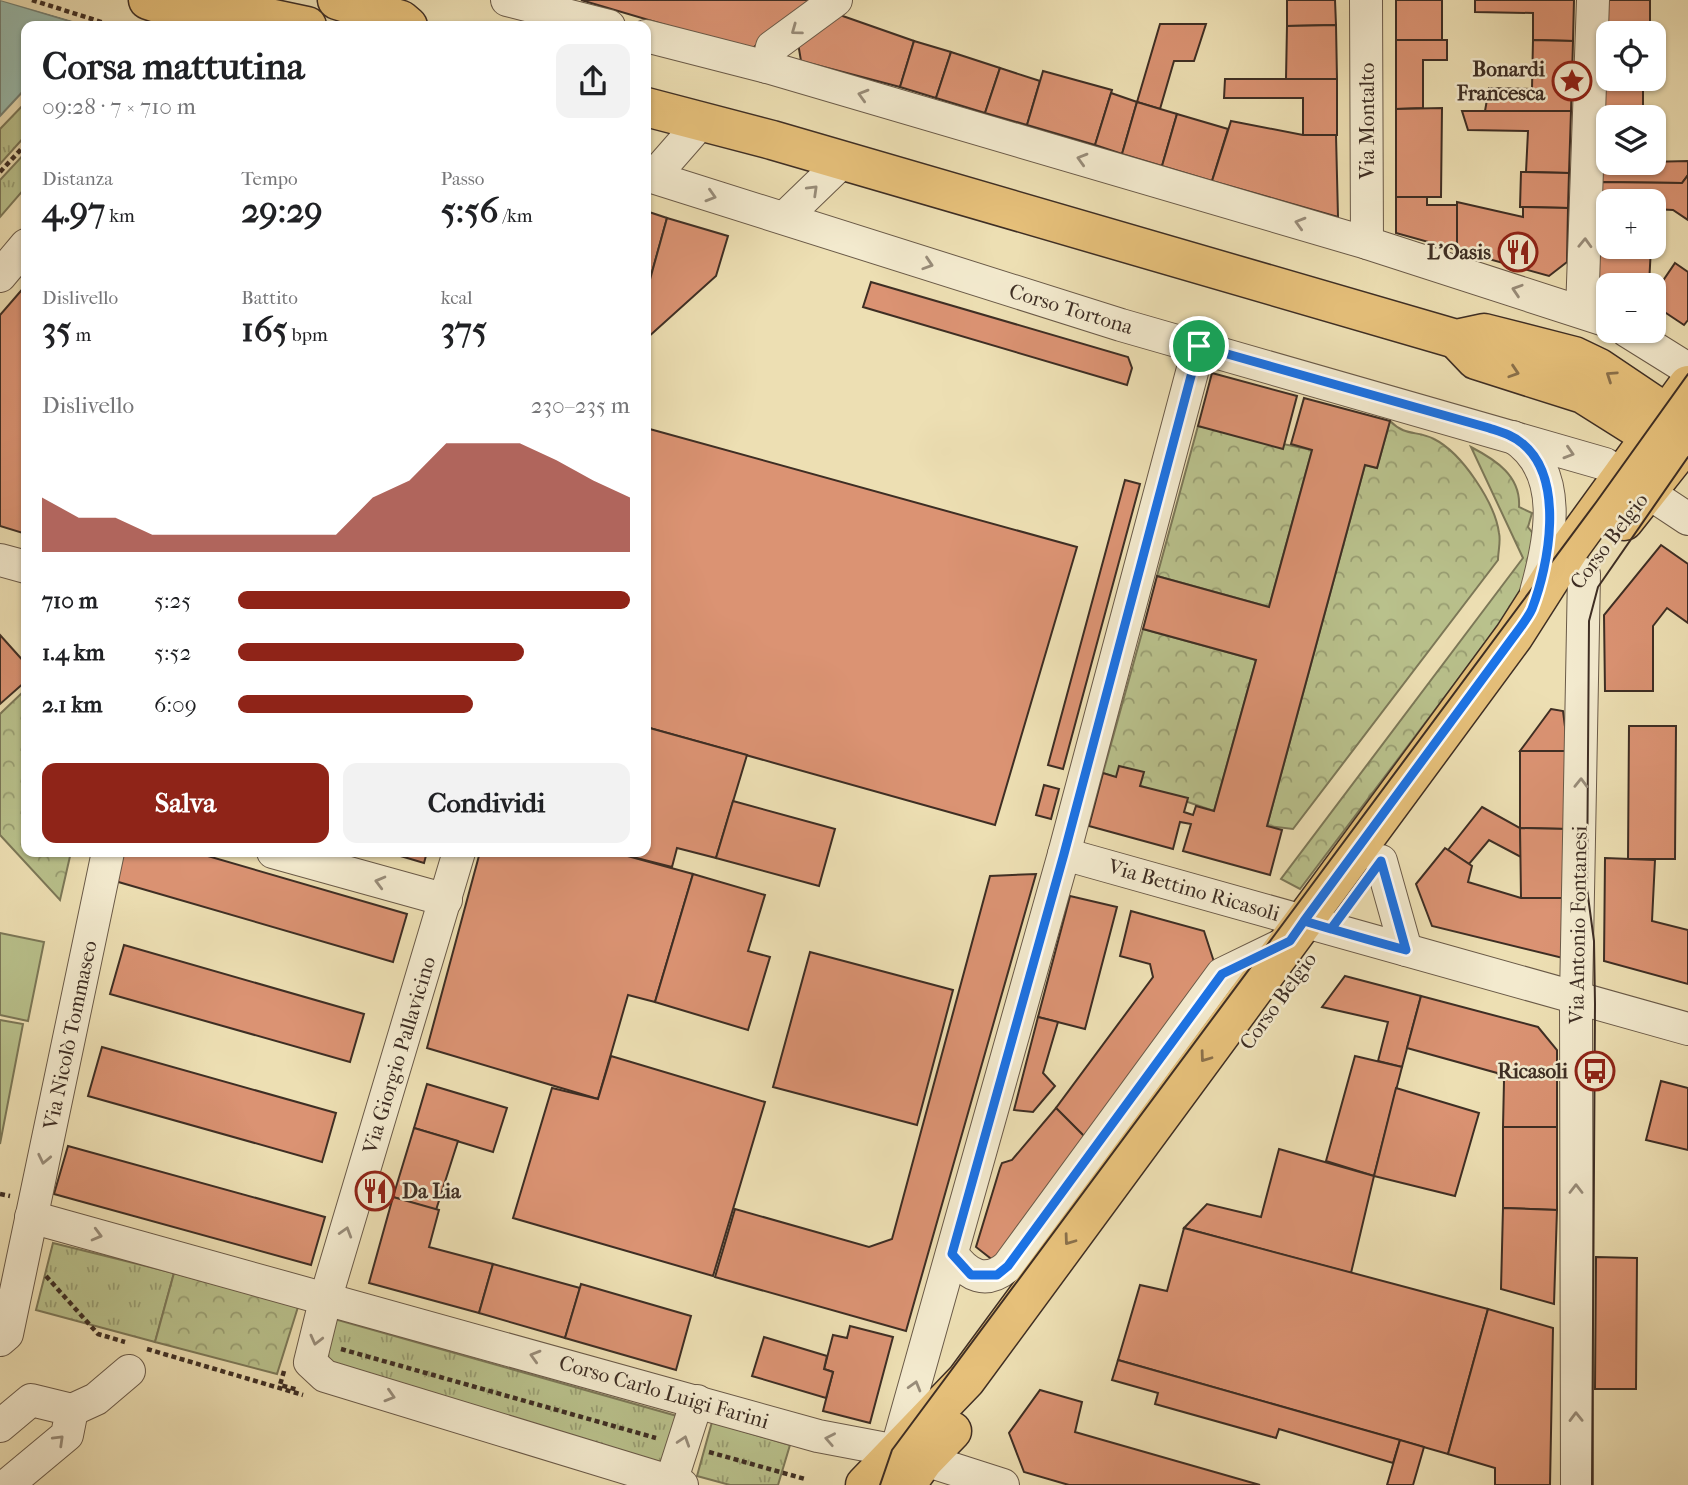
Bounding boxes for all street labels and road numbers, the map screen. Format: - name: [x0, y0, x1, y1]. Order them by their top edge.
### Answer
- street label: Via Montalto: [1355, 63, 1379, 180]
- street label: Corso Tortona: [1006, 279, 1136, 339]
- street label: Corso Belgio: [1565, 488, 1653, 594]
- street label: Via Antonio Fontanesi: [1564, 826, 1592, 1025]
- street label: Via Bettino Ricasoli: [1105, 854, 1282, 926]
- street label: Via Nicolò Tommaseo: [38, 938, 102, 1133]
- street label: Corso Belgio: [1235, 948, 1321, 1054]
- street label: Via Giorgio Pallavicino: [357, 954, 440, 1157]
- street label: Corso Carlo Luigi Farini: [556, 1351, 772, 1433]

